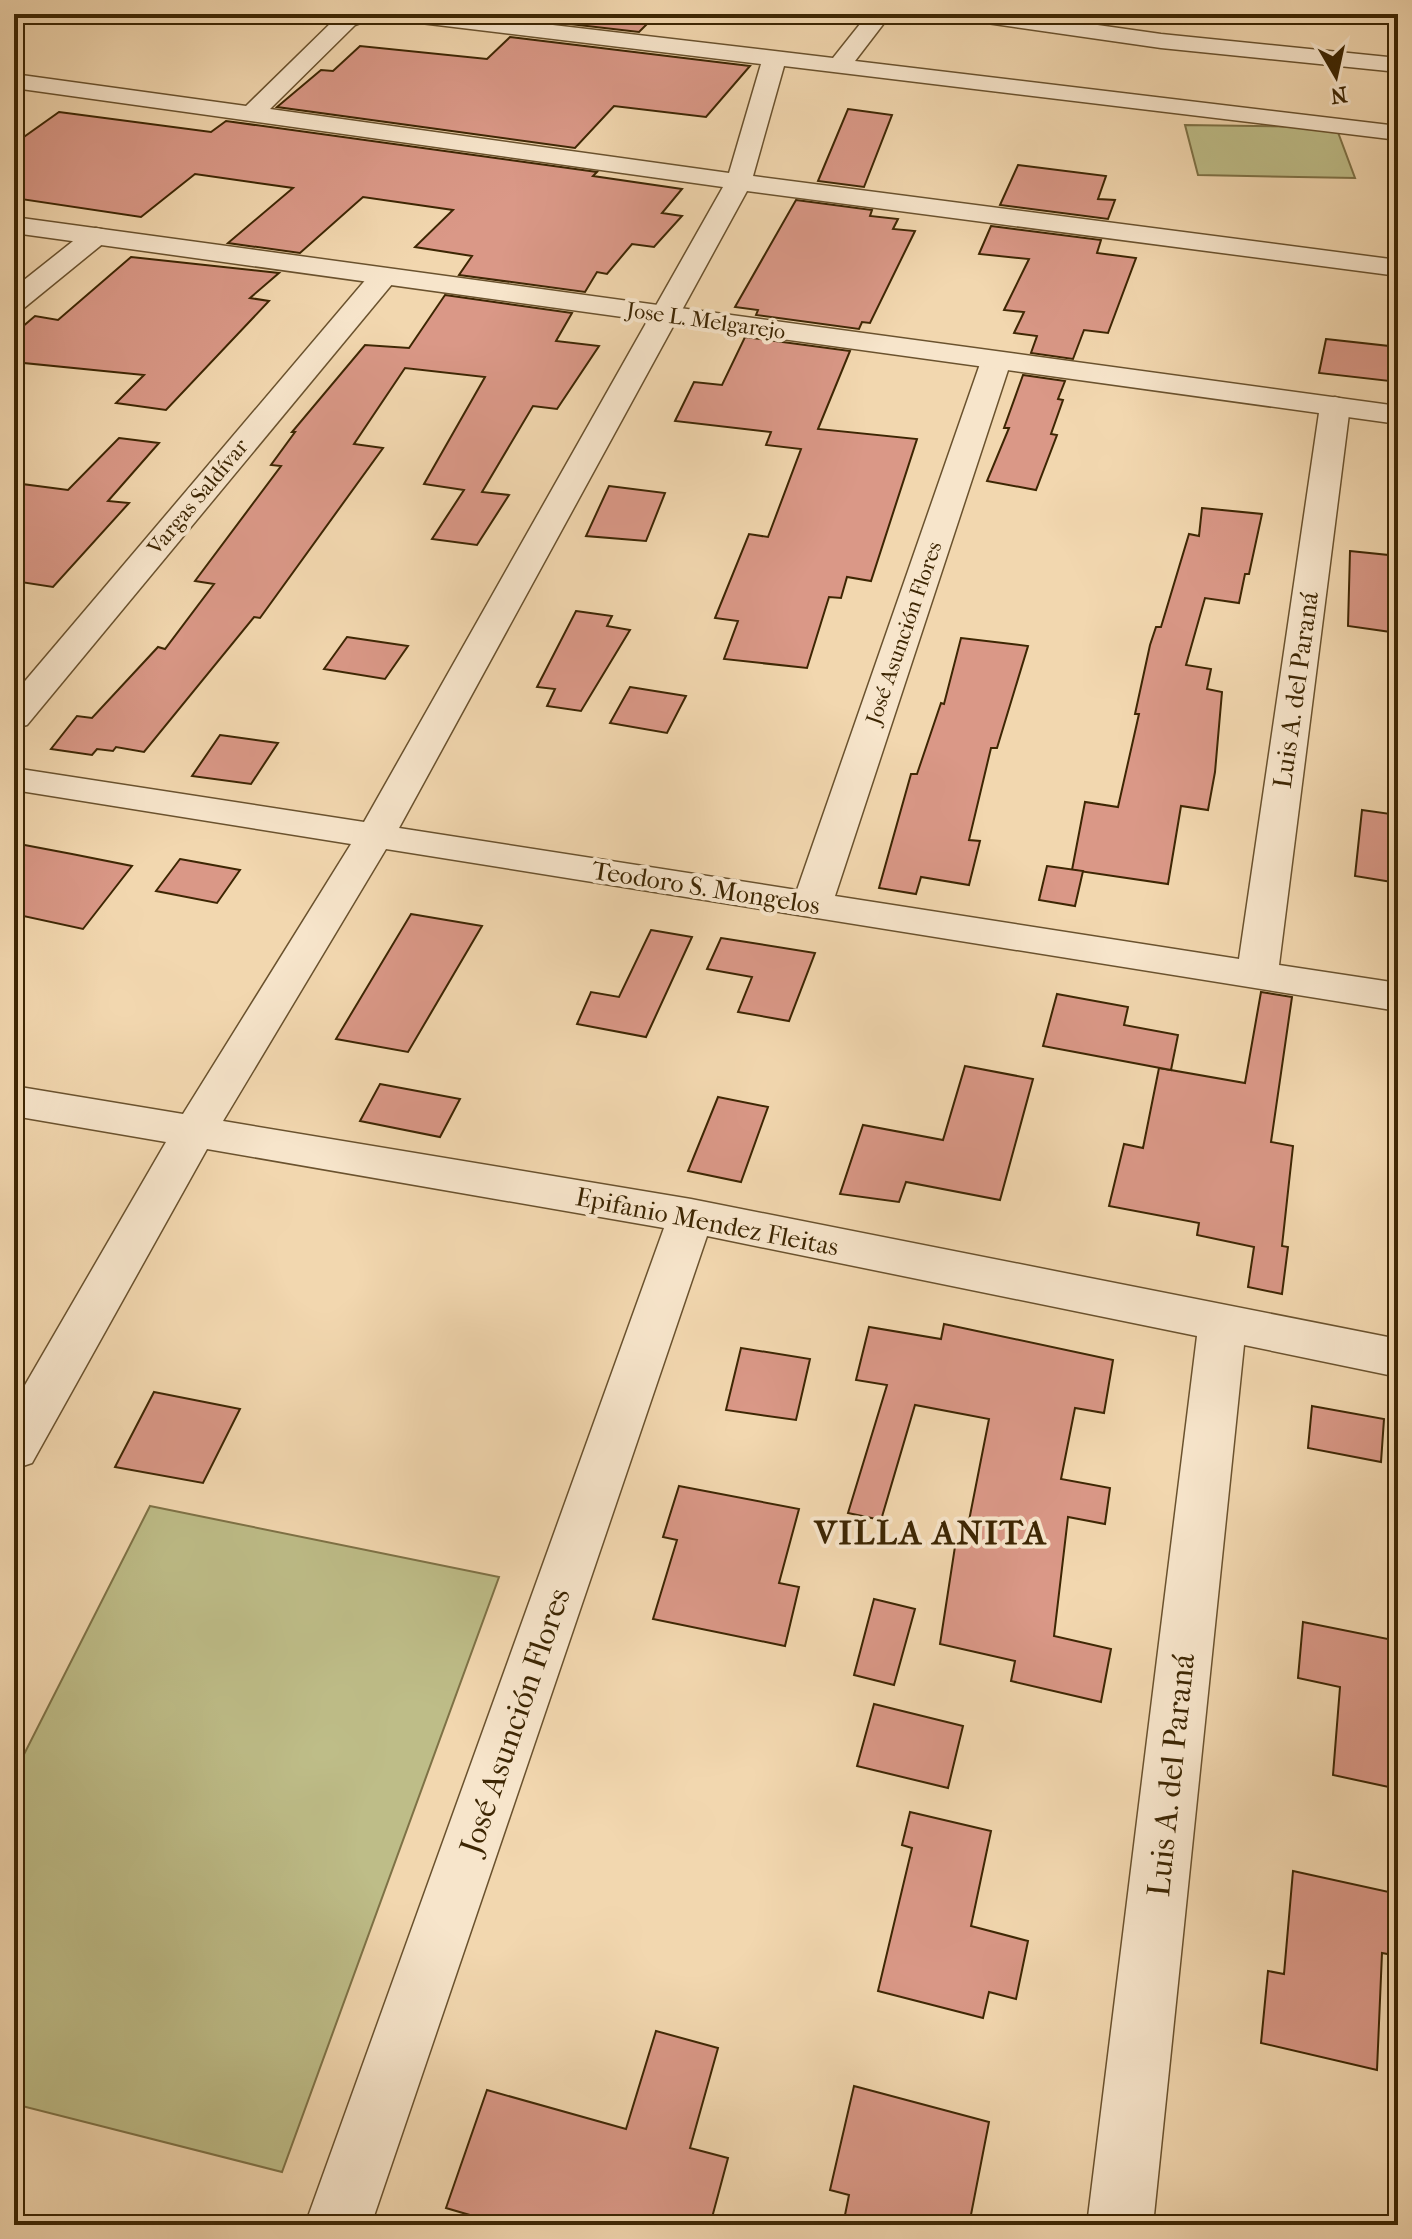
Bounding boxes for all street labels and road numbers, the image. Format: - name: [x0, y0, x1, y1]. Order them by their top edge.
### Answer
- street label: Jose L. Melgarejo: [623, 297, 787, 345]
- street label: Vargas Saldívar: [141, 433, 254, 561]
- street label: José Asunción Flores: [860, 538, 948, 730]
- street label: Luis A. del Paraná: [1267, 589, 1325, 790]
- street label: Teodoro S. Mongelos: [590, 855, 822, 921]
- street label: Epifanio Mendez Fleitas: [573, 1181, 841, 1263]
- street label: José Asunción Flores: [451, 1583, 578, 1862]
- street label: Luis A. del Paraná: [1140, 1651, 1202, 1898]

